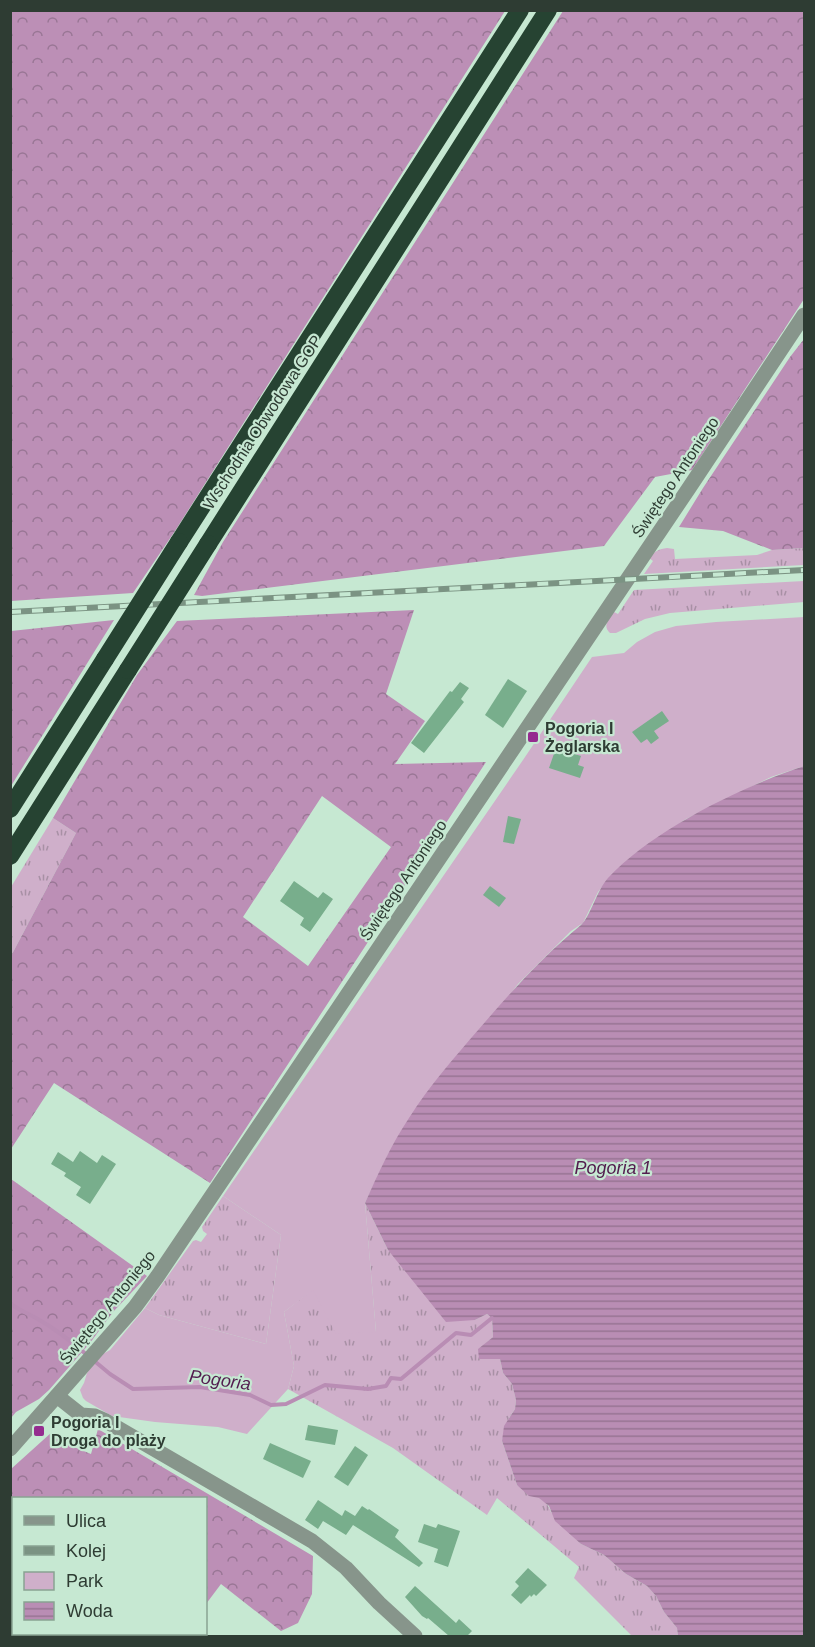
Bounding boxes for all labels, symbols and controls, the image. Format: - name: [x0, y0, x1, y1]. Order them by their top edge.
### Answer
- street label: Wschodnia Obwodowa GOP: [200, 332, 325, 512]
- street label: Świętego Antoniego: [628, 413, 722, 541]
- place label: Pogoria I Żeglarska: [545, 720, 620, 755]
- marker: Pogoria I Żeglarska: [526, 730, 540, 744]
- street label: Świętego Antoniego: [356, 816, 450, 944]
- water label: Pogoria 1: [574, 1158, 652, 1178]
- street label: Świętego Antoniego: [55, 1246, 159, 1368]
- water label: Pogoria: [188, 1366, 252, 1394]
- place label: Pogoria I Droga do plaży: [51, 1414, 166, 1449]
- marker: Pogoria I Droga do plaży: [32, 1424, 46, 1438]
- legend: [12, 1497, 207, 1635]
- text: Ulica: [66, 1511, 107, 1531]
- text: Kolej: [66, 1541, 106, 1561]
- text: Park: [66, 1571, 104, 1591]
- text: Woda: [66, 1601, 114, 1621]

